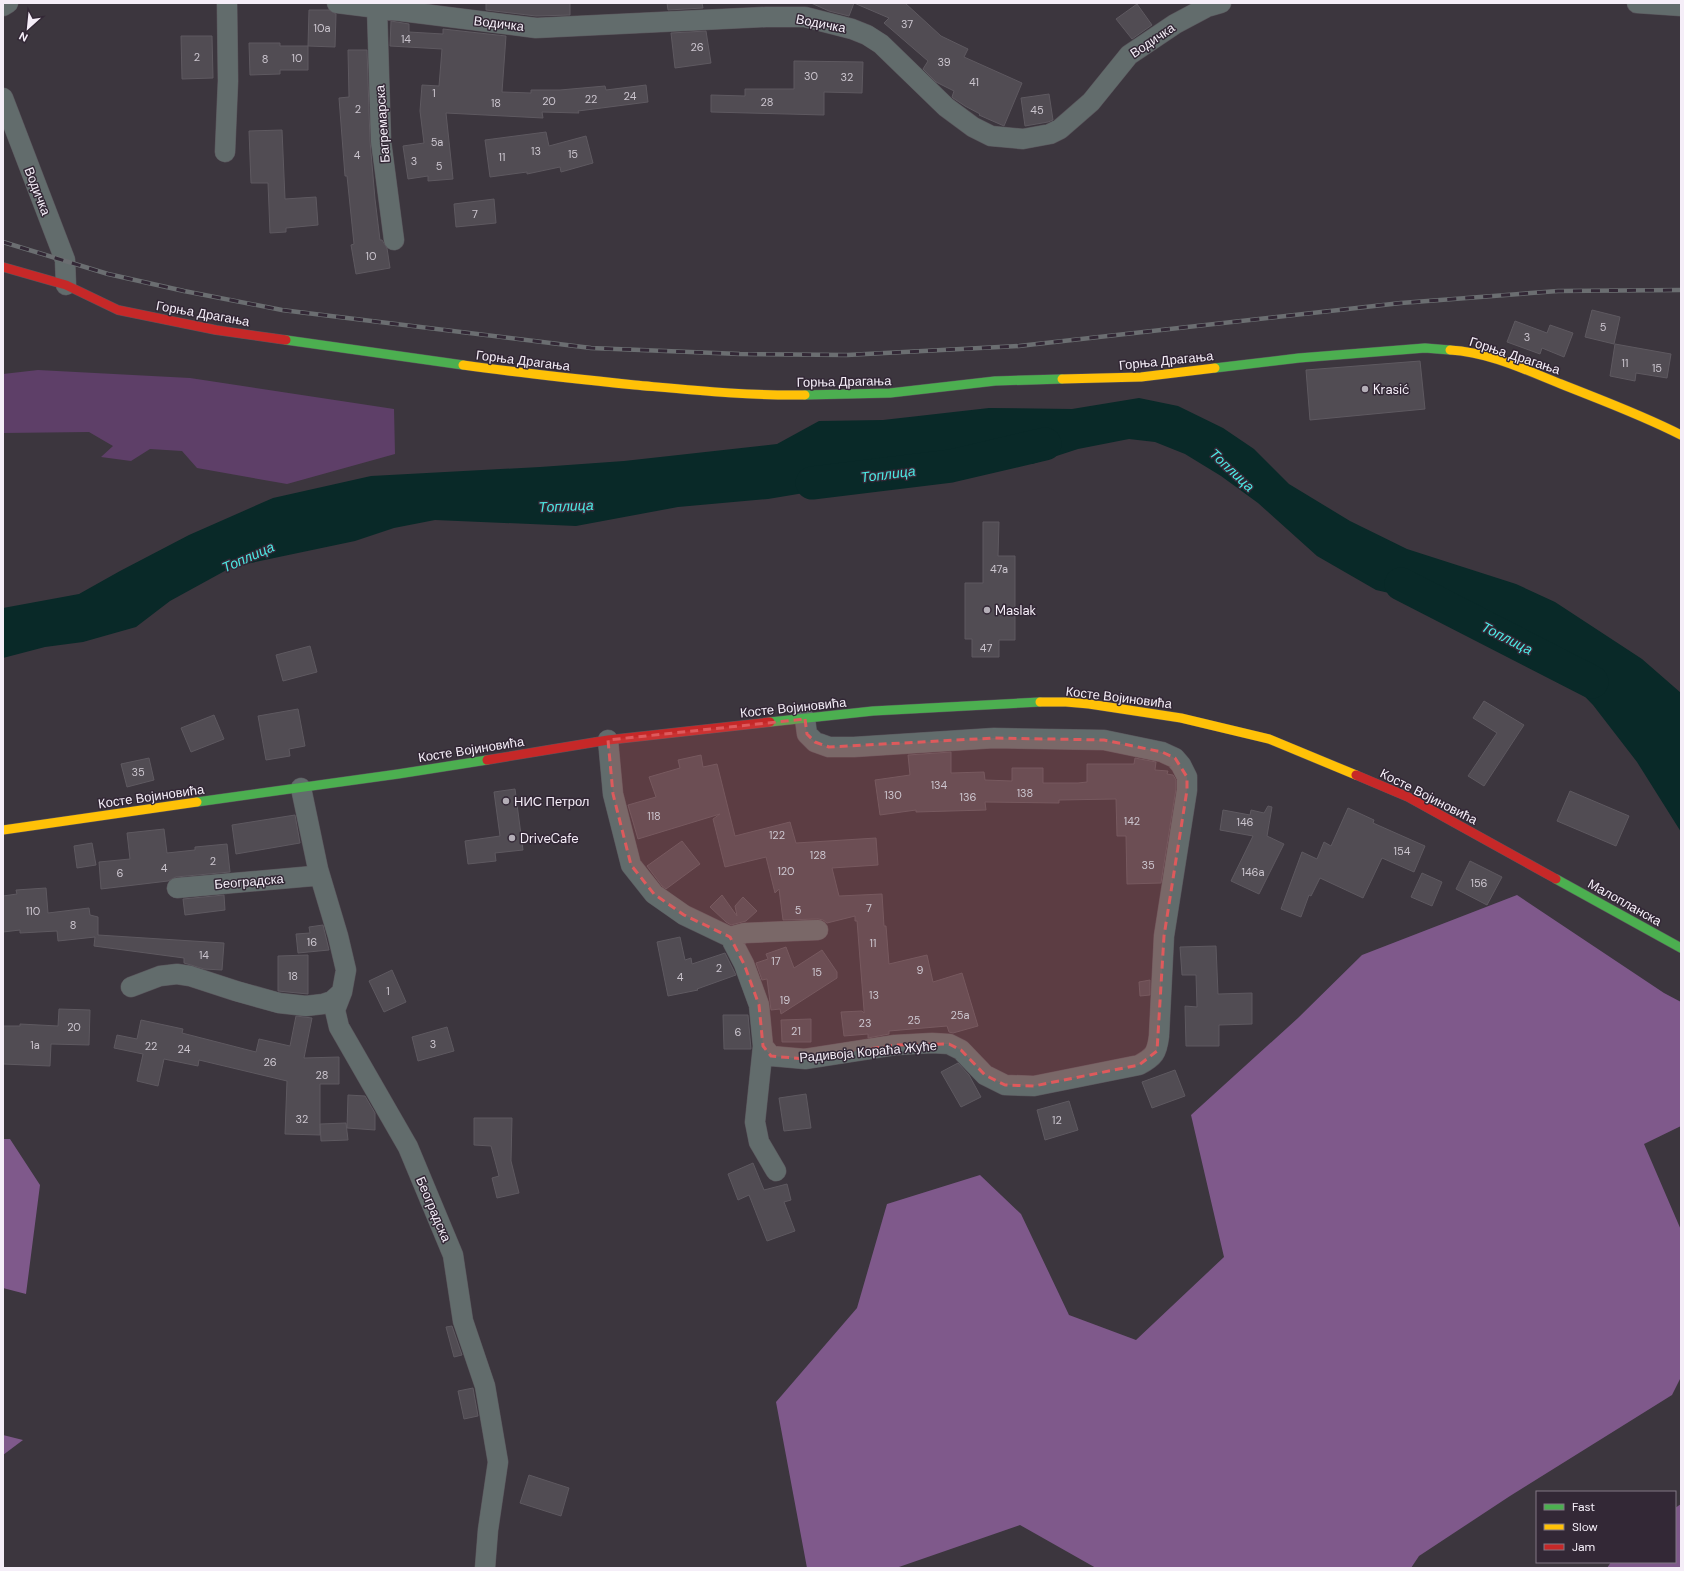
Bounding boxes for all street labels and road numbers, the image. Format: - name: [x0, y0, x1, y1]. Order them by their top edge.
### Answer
- street label: Водичка: [795, 10, 848, 37]
- street label: Водичка: [473, 12, 526, 35]
- street label: Водичка: [1127, 19, 1179, 62]
- street label: Багремарска: [371, 84, 394, 164]
- street label: Водичка: [21, 165, 55, 218]
- street label: Горња Драгања: [155, 297, 252, 330]
- street label: Горња Драгања: [1467, 333, 1563, 378]
- street label: Горња Драгања: [475, 346, 572, 375]
- street label: Горња Драгања: [1118, 347, 1215, 374]
- street label: Горња Драгања: [797, 372, 892, 391]
- street label: Косте Војиновића: [1065, 683, 1174, 713]
- street label: Косте Војиновића: [739, 693, 848, 722]
- street label: Косте Војиновића: [417, 733, 526, 766]
- street label: Косте Војиновића: [1377, 765, 1481, 829]
- street label: Косте Војиновића: [97, 781, 206, 812]
- street label: Београдска: [214, 870, 285, 893]
- street label: Малопланска: [1585, 875, 1665, 930]
- street label: Радивоја Кораћа Жуће: [799, 1037, 937, 1066]
- street label: Београдска: [412, 1174, 455, 1245]

